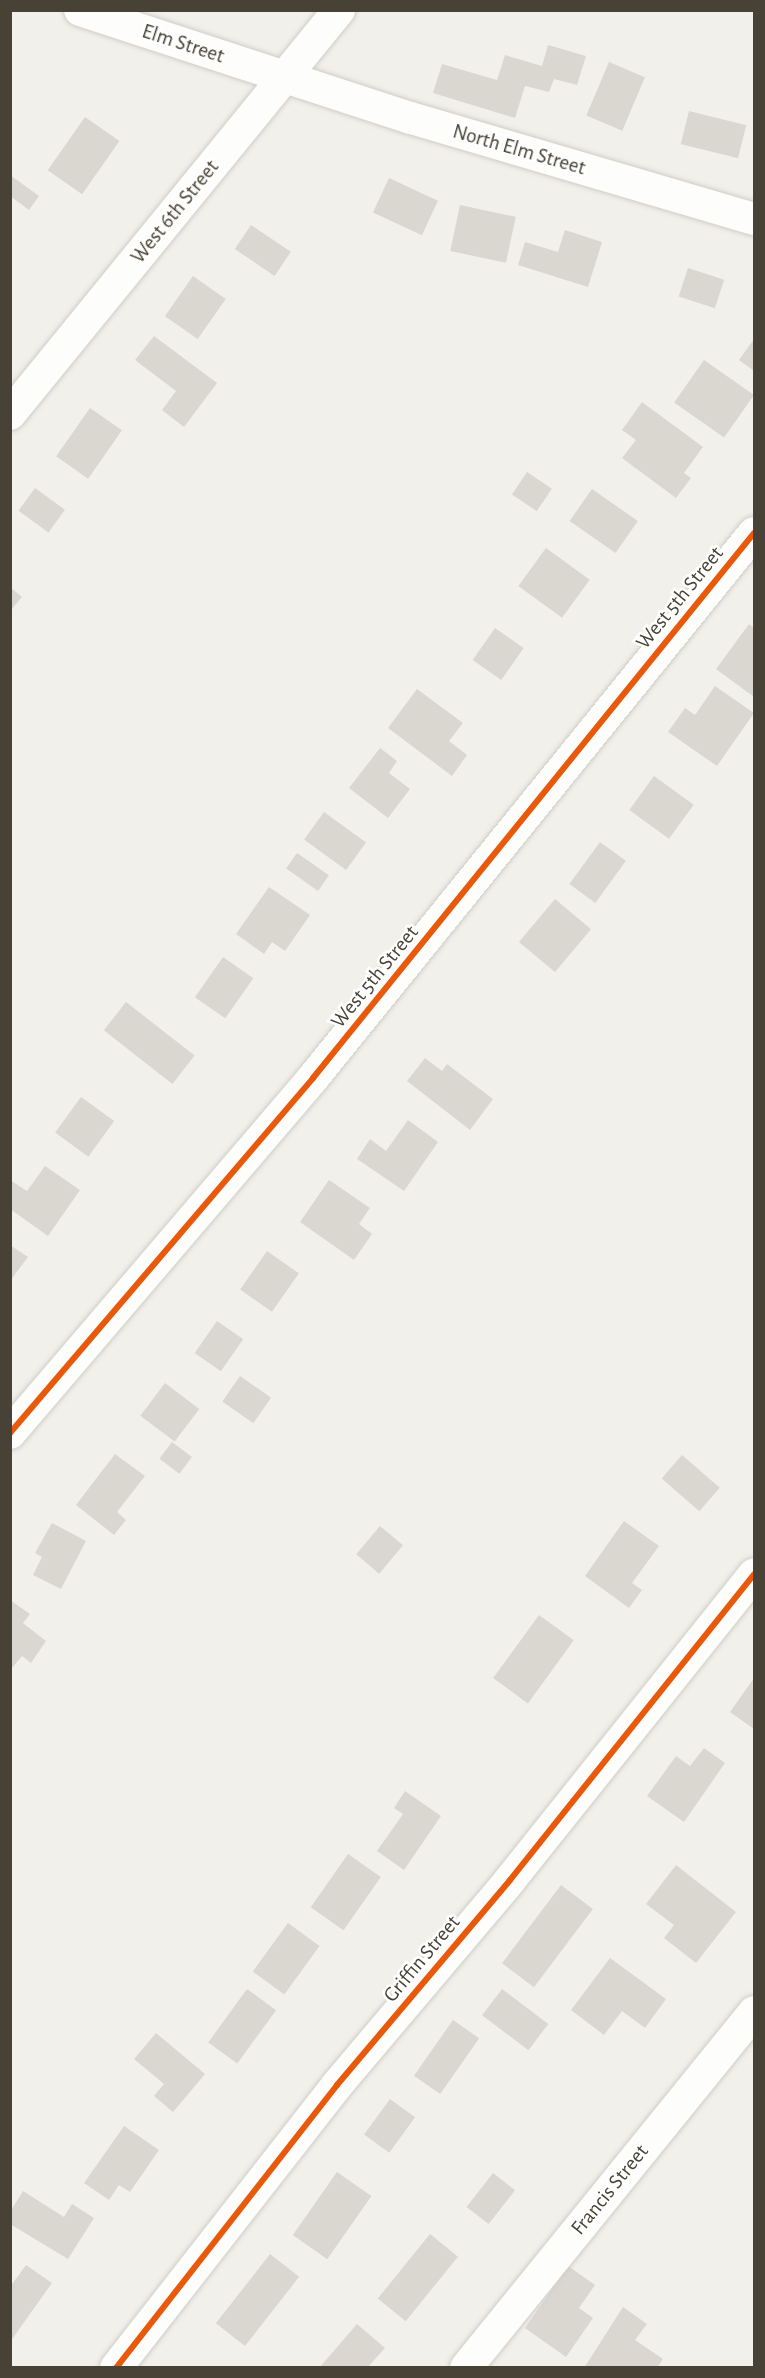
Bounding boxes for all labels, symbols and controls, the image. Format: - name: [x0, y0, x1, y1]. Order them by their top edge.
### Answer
- street label: Elm Street: [139, 19, 227, 69]
- street label: North Elm Street: [450, 119, 588, 181]
- street label: West 6th Street: [126, 155, 224, 269]
- street label: West 5th Street: [631, 542, 729, 654]
- street label: West 5th Street: [326, 921, 424, 1033]
- street label: Griffin Street: [378, 1910, 466, 2008]
- street label: Francis Street: [566, 2140, 654, 2240]

